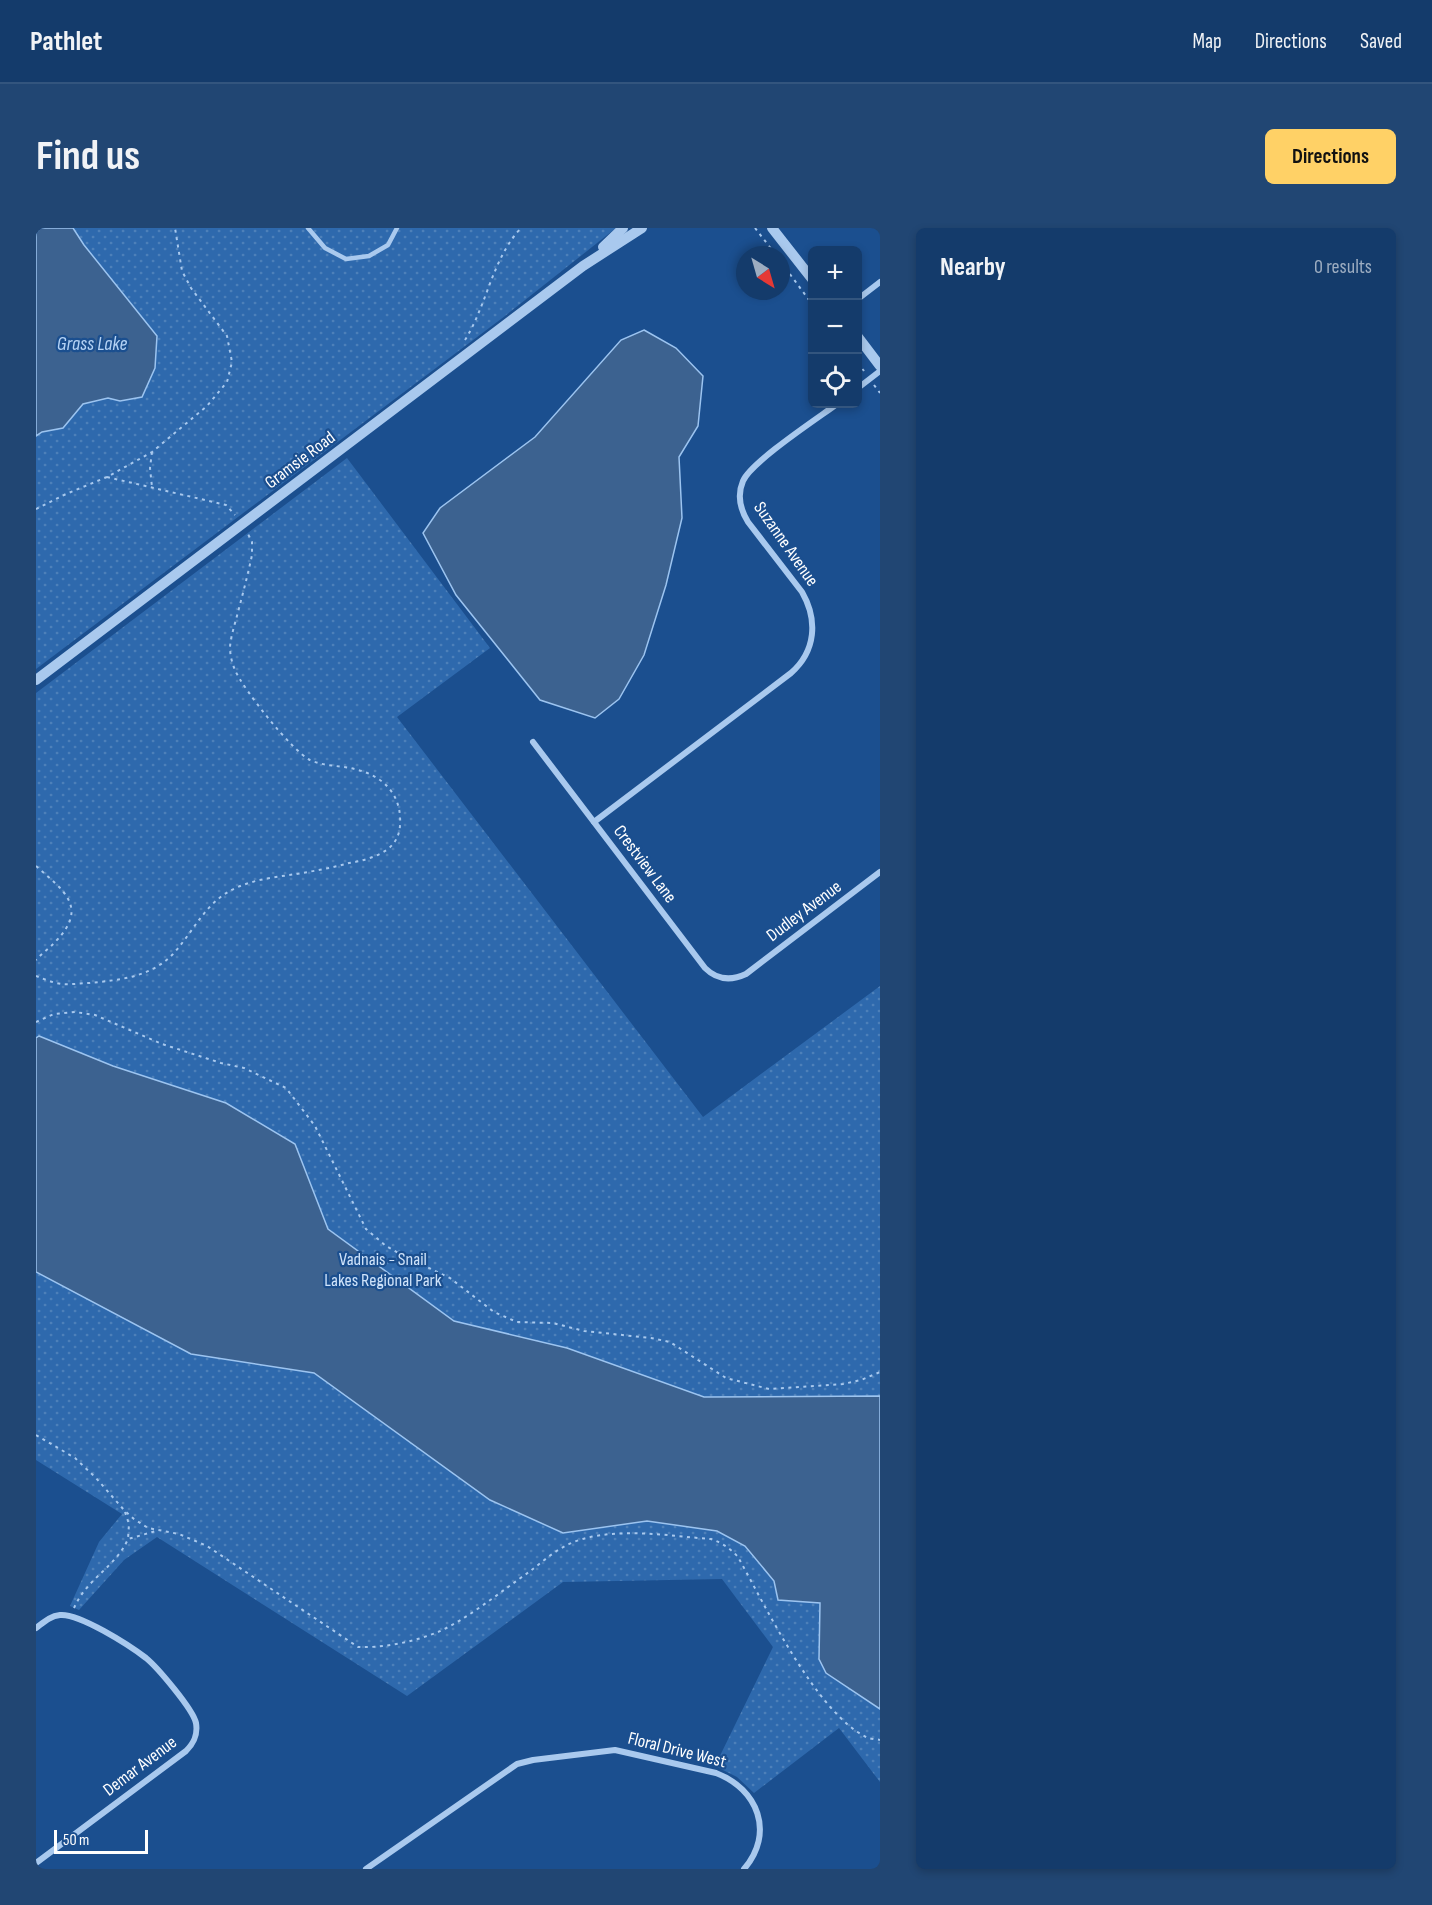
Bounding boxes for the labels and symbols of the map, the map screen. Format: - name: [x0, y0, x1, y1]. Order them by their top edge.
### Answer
- north arrow: [736, 246, 790, 300]
- water label: Grass Lake: [57, 332, 127, 356]
- street label: Gramsie Road: [261, 427, 339, 493]
- street label: Suzanne Avenue: [749, 498, 823, 590]
- street label: Crestview Lane: [609, 821, 681, 907]
- street label: Dudley Avenue: [762, 876, 846, 946]
- park label: Vadnais - Snail Lakes Regional Park: [324, 1249, 442, 1291]
- street label: Floral Drive West: [626, 1728, 729, 1772]
- street label: Demar Avenue: [99, 1732, 181, 1800]
- scale bar: [54, 1827, 148, 1854]

